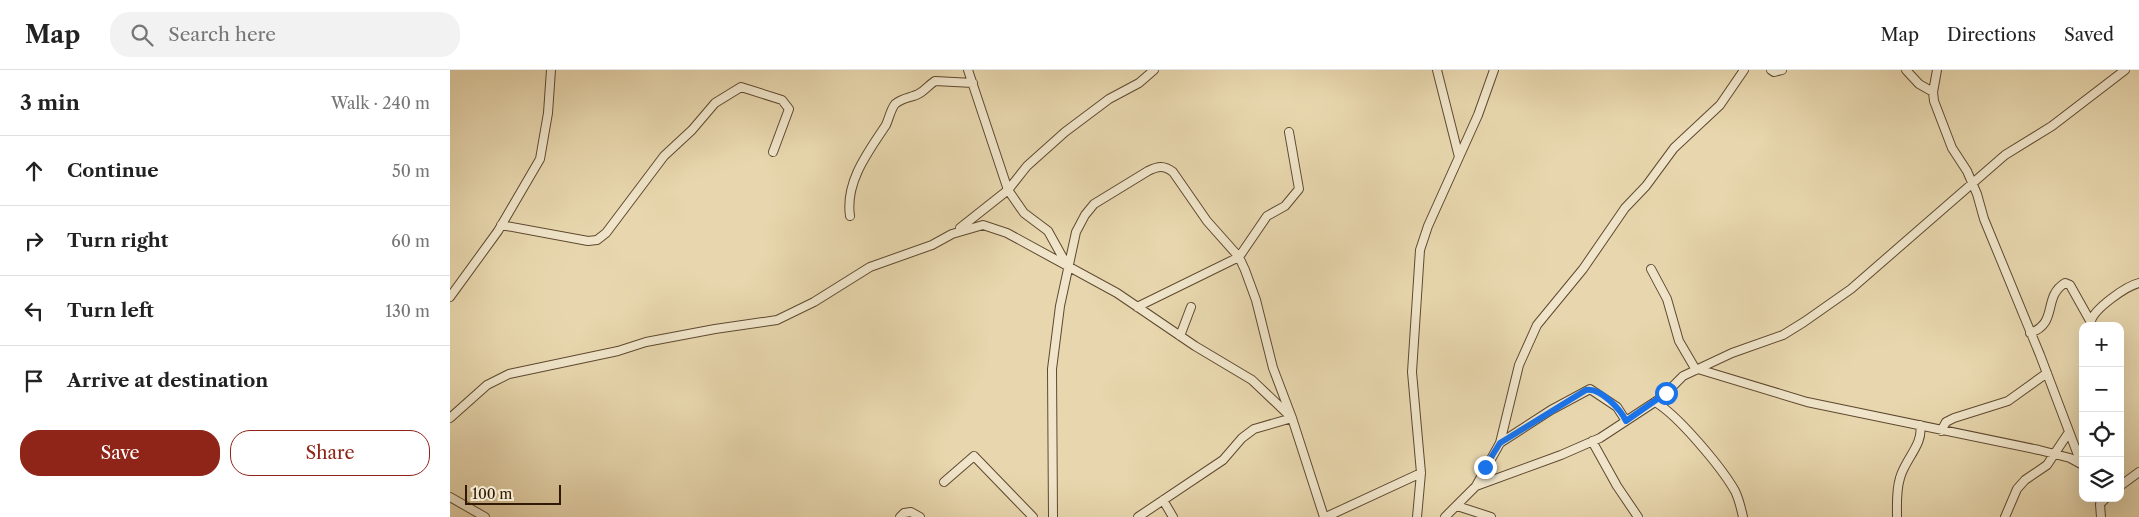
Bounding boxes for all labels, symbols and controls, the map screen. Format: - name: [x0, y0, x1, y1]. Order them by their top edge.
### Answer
- search box: [110, 12, 460, 57]
- text: Map: [25, 20, 80, 49]
- icon: search: [128, 21, 156, 49]
- text: Search here: [168, 23, 276, 46]
- text: Map: [1880, 24, 1919, 46]
- text: Directions: [1947, 24, 2036, 46]
- text: Saved: [2064, 24, 2114, 46]
- text: 3 min: [20, 90, 80, 115]
- text: Walk · 240 m: [331, 93, 430, 113]
- icon: ahead: [20, 157, 48, 185]
- text: Continue: [67, 159, 159, 182]
- text: 50 m: [392, 161, 430, 181]
- icon: right: [20, 227, 48, 255]
- text: Turn right: [67, 229, 168, 252]
- text: 60 m: [391, 231, 430, 251]
- icon: left: [20, 297, 48, 325]
- text: Turn left: [67, 299, 154, 322]
- text: 130 m: [385, 301, 430, 321]
- map controls: [2079, 322, 2124, 502]
- button: +: [2079, 322, 2124, 367]
- icon: arrive: [20, 367, 48, 395]
- button: −: [2079, 367, 2124, 412]
- text: Arrive at destination: [67, 369, 268, 392]
- route start: [1655, 382, 1678, 405]
- button: locate: [2079, 412, 2124, 457]
- button: Save: [20, 430, 220, 476]
- button: Share: [230, 430, 430, 476]
- route end: [1474, 456, 1497, 479]
- button: layers: [2079, 457, 2124, 502]
- scale bar: [465, 482, 561, 505]
- text: 100 m: [472, 485, 512, 503]

